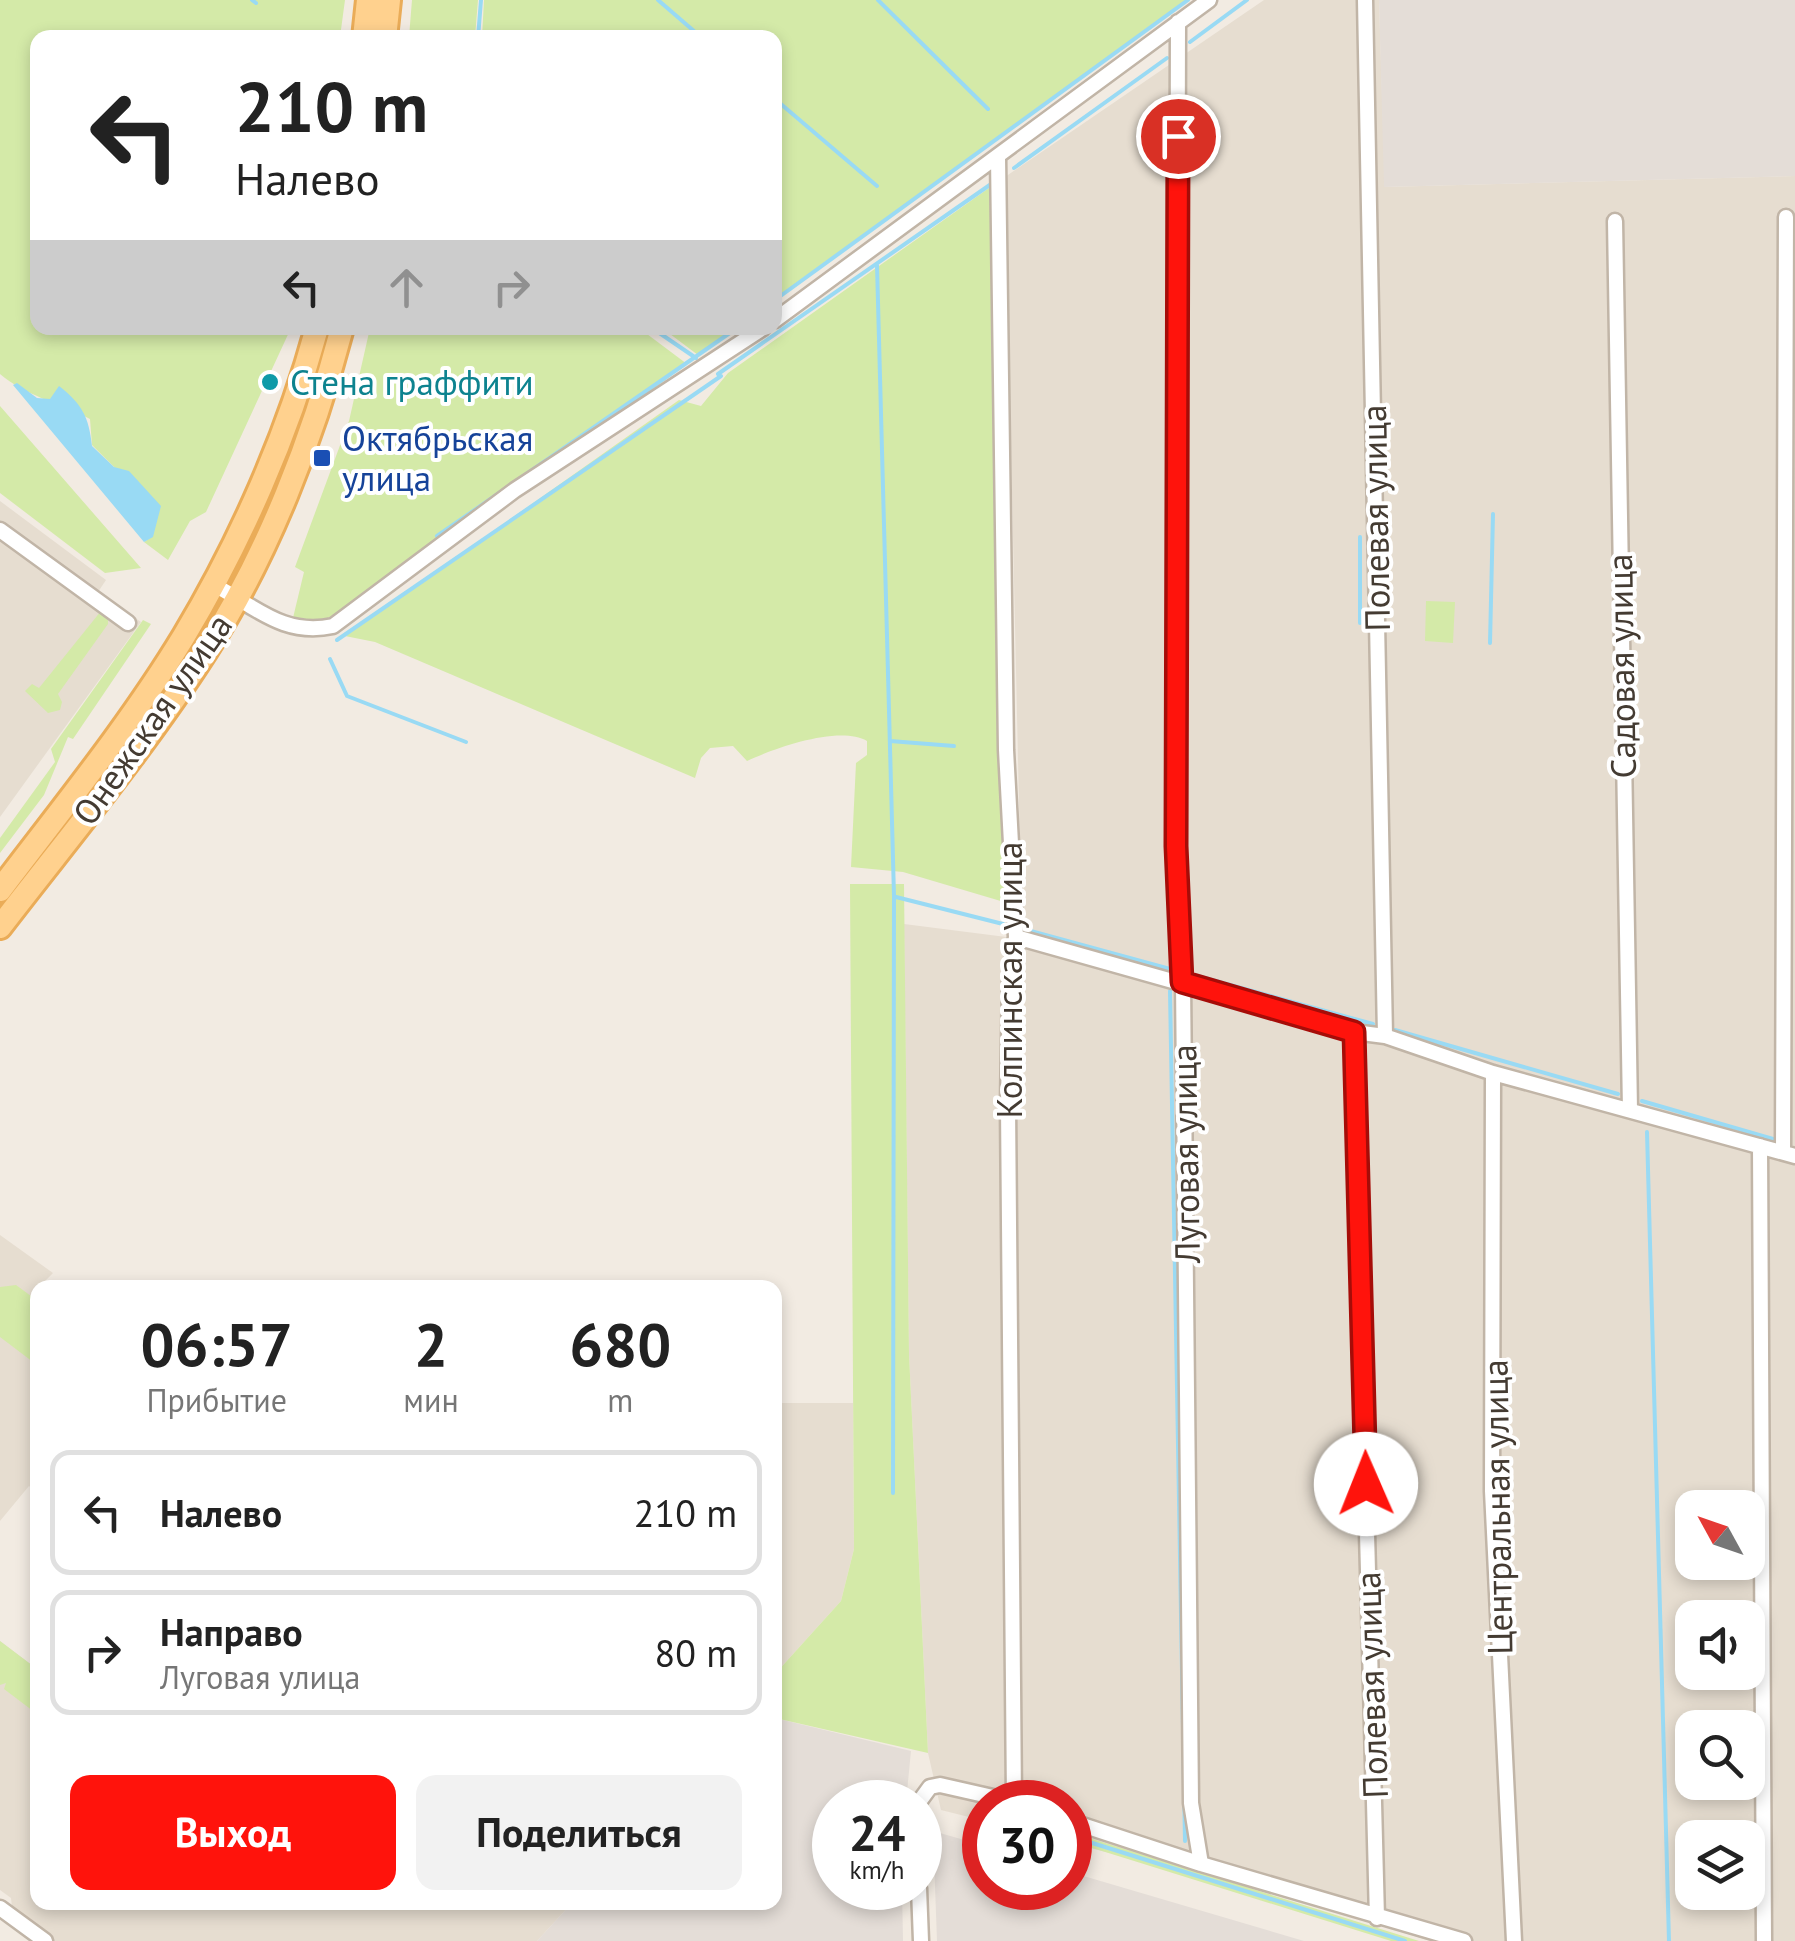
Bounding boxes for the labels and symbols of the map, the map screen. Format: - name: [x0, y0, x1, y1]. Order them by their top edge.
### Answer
- pin: [1136, 94, 1221, 179]
- place label: Стена граффити: [290, 359, 534, 405]
- marker: Стена граффити: [259, 371, 281, 393]
- street label: Полевая улица: [1350, 404, 1400, 632]
- place label: Октябрьская улица: [342, 415, 533, 501]
- marker: Октябрьская улица: [311, 447, 333, 469]
- street label: Садовая улица: [1596, 553, 1646, 779]
- street label: Онежская улица: [62, 604, 242, 834]
- street label: Колпинская улица: [986, 842, 1032, 1118]
- street label: Луговая улица: [1160, 1044, 1210, 1265]
- street label: Центральная улица: [1471, 1359, 1523, 1655]
- position arrow: [1314, 1432, 1418, 1536]
- north arrow: [1675, 1490, 1765, 1580]
- street label: Полевая улица: [1344, 1571, 1398, 1799]
- speed limit sign: 30: [962, 1780, 1092, 1910]

